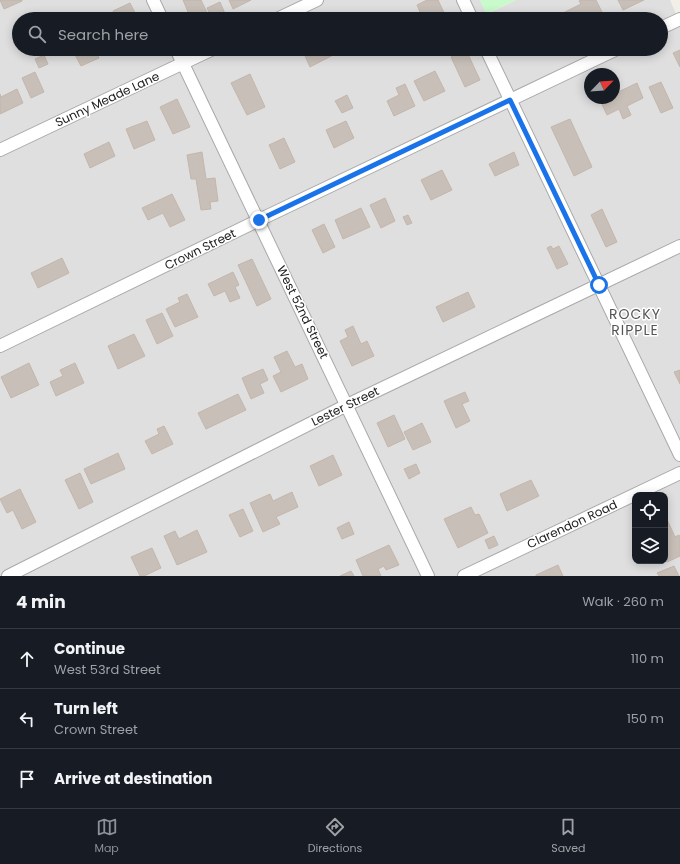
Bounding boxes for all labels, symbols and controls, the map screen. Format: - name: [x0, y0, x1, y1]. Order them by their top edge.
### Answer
- search box: [12, 12, 668, 56]
- icon: search: [26, 23, 48, 45]
- text: Search here: [58, 24, 148, 45]
- street label: Sunny Meade Lane: [52, 67, 162, 131]
- north arrow: [584, 68, 620, 104]
- route end: [250, 211, 268, 229]
- street label: Crown Street: [162, 224, 238, 274]
- street label: West 52nd Street: [273, 263, 333, 361]
- route start: [590, 276, 608, 294]
- district label: ROCKY RIPPLE: [609, 304, 661, 340]
- street label: Lester Street: [308, 382, 382, 430]
- map controls: [632, 492, 668, 564]
- button: locate: [632, 492, 668, 528]
- street label: Clarendon Road: [524, 496, 620, 552]
- button: layers: [632, 528, 668, 564]
- text: 4 min: [16, 590, 66, 614]
- text: Walk · 260 m: [582, 592, 664, 611]
- text: Continue: [54, 638, 125, 659]
- icon: ahead: [16, 648, 38, 670]
- text: 110 m: [631, 649, 664, 668]
- text: West 53rd Street: [54, 660, 161, 679]
- text: Turn left: [54, 698, 118, 719]
- icon: left: [16, 708, 38, 730]
- text: 150 m: [627, 709, 664, 728]
- text: Crown Street: [54, 720, 138, 739]
- icon: arrive: [16, 768, 38, 790]
- text: Arrive at destination: [54, 768, 212, 789]
- tab: Map: [94, 816, 119, 857]
- tab: Directions: [308, 816, 362, 857]
- tab: Saved: [551, 816, 586, 857]

